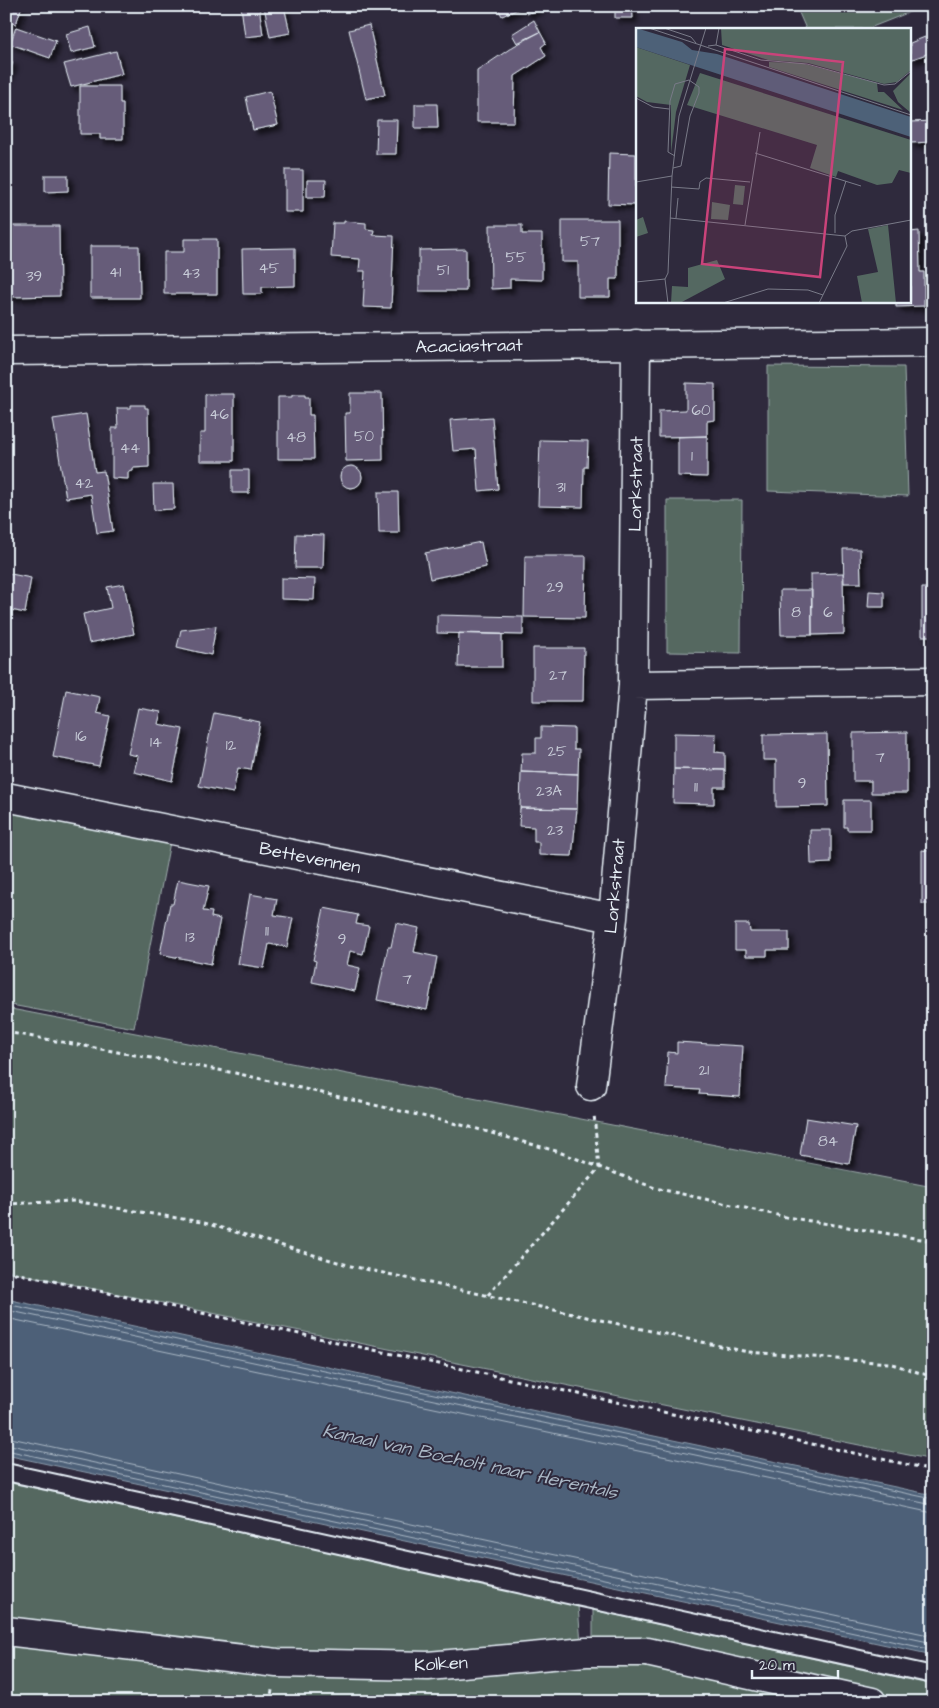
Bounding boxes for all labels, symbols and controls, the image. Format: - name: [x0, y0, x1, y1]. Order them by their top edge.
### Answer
- inset map: [636, 28, 912, 302]
- house number: 57: [580, 231, 600, 252]
- house number: 55: [505, 247, 527, 268]
- house number: 45: [259, 258, 280, 279]
- house number: 51: [437, 260, 449, 281]
- house number: 41: [109, 262, 121, 283]
- house number: 43: [182, 263, 200, 284]
- house number: 39: [26, 266, 42, 287]
- street label: Acaciastraat: [415, 333, 524, 359]
- house number: 60: [692, 400, 711, 421]
- house number: 46: [209, 404, 229, 425]
- house number: 50: [354, 426, 375, 447]
- house number: 48: [286, 427, 306, 448]
- street label: Lorkstraat: [623, 435, 649, 532]
- house number: 44: [120, 438, 140, 459]
- house number: 1: [691, 446, 693, 467]
- house number: 42: [75, 473, 94, 494]
- house number: 31: [556, 477, 566, 498]
- house number: 29: [546, 577, 564, 598]
- house number: 8: [791, 602, 801, 623]
- house number: 6: [823, 602, 833, 623]
- house number: 27: [549, 665, 567, 686]
- house number: 16: [75, 726, 87, 747]
- house number: 14: [150, 732, 162, 753]
- house number: 12: [226, 735, 237, 756]
- house number: 25: [547, 741, 567, 762]
- house number: 7: [875, 747, 885, 768]
- house number: 9: [798, 773, 806, 794]
- house number: 11: [694, 777, 698, 798]
- house number: 23A: [536, 781, 562, 802]
- house number: 23: [547, 820, 563, 841]
- street label: Bettevennen: [257, 836, 363, 880]
- street label: Lorkstraat: [598, 837, 632, 935]
- house number: 11: [265, 921, 269, 942]
- house number: 13: [185, 927, 195, 948]
- house number: 9: [338, 929, 346, 950]
- house number: 7: [402, 969, 412, 990]
- house number: 21: [699, 1060, 709, 1081]
- house number: 84: [818, 1131, 838, 1152]
- water label: Kanaal van Bocholt naar Herentals: [320, 1418, 621, 1507]
- scale bar: [752, 1648, 838, 1680]
- street label: Kolken: [414, 1650, 468, 1678]
- text: 20 m: [759, 1655, 795, 1676]

